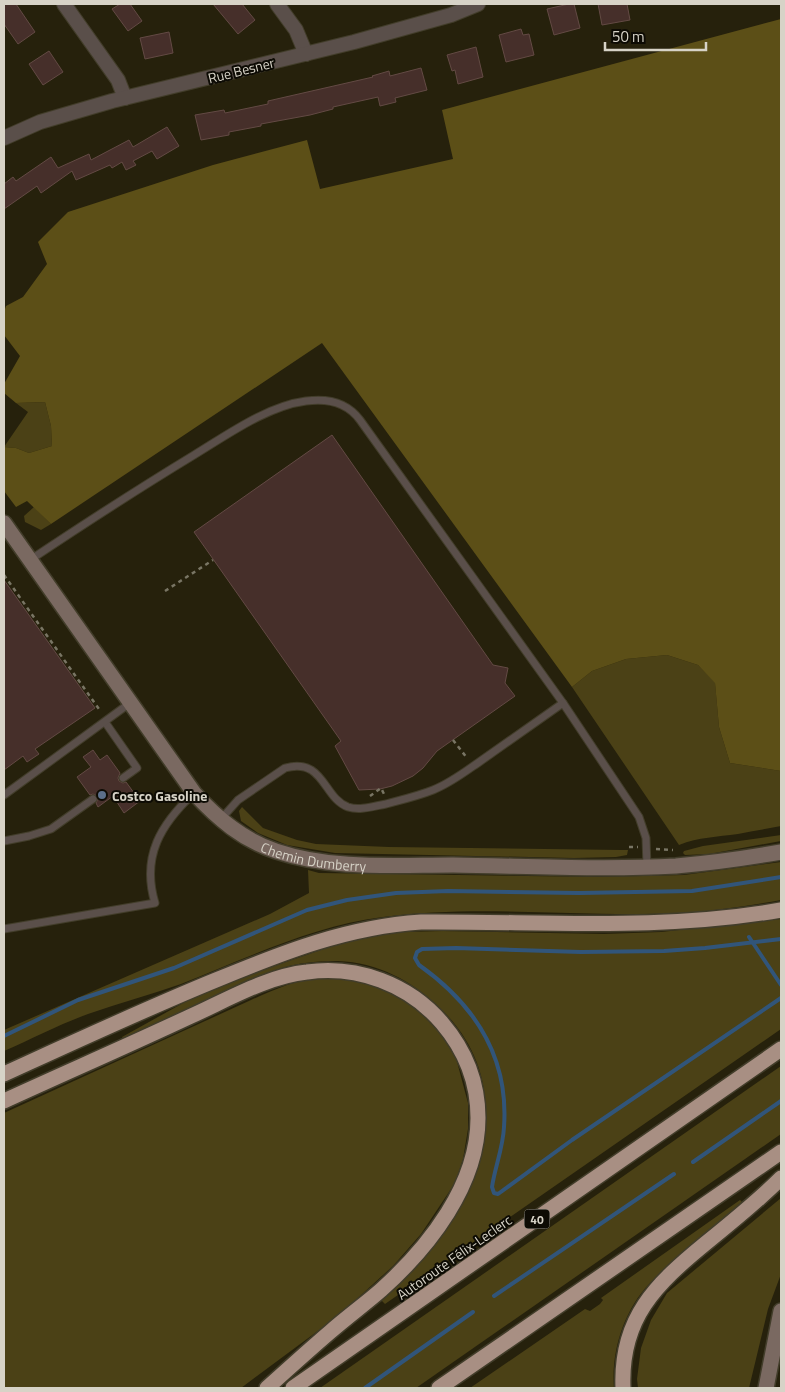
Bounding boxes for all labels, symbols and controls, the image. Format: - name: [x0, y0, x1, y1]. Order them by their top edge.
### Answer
- scale bar: [605, 20, 706, 52]
- text: 50 m: [612, 25, 645, 48]
- street label: Rue Besner: [206, 52, 277, 88]
- place label: Costco Gasoline: [112, 785, 207, 806]
- marker: Costco Gasoline: [96, 789, 108, 801]
- street label: Chemin Dumberry: [258, 836, 367, 876]
- street label: Autoroute Félix-Leclerc: [392, 1209, 516, 1305]
- road number: 40: [524, 1210, 550, 1228]

